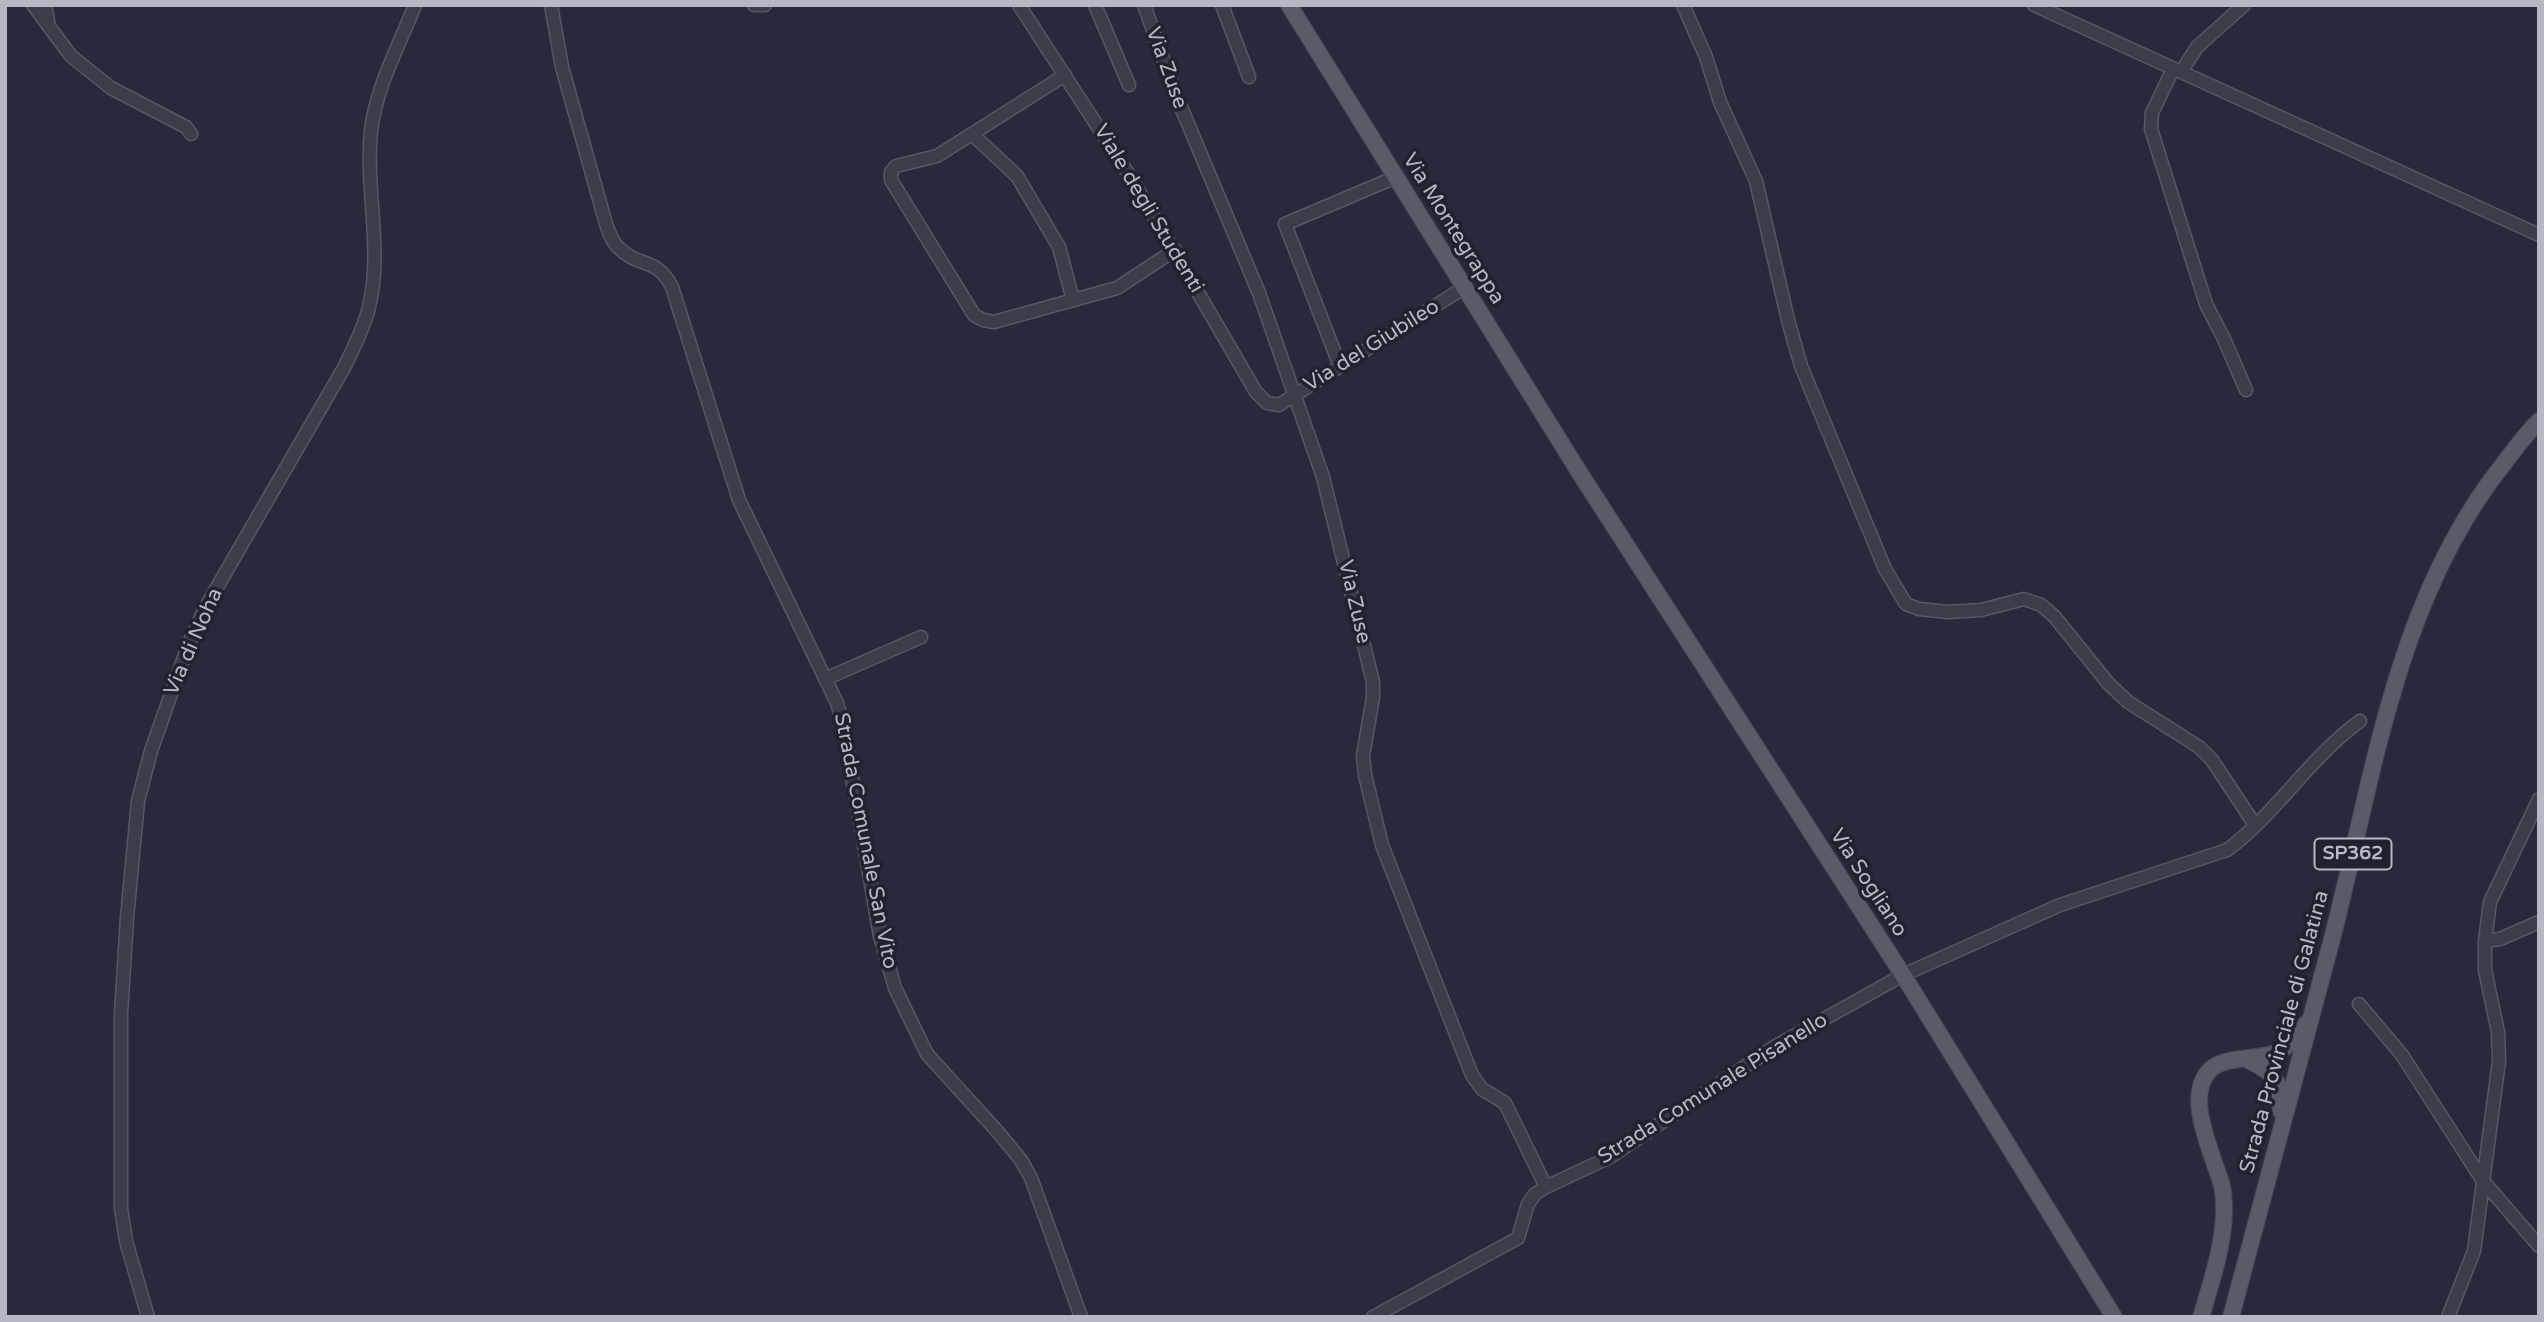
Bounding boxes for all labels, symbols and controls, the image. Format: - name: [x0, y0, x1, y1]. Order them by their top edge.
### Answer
- street label: Via Zuse: [1140, 24, 1192, 112]
- street label: Viale degli Studenti: [1088, 120, 1208, 298]
- street label: Via Montegrappa: [1396, 149, 1510, 309]
- street label: Via del Giubileo: [1300, 294, 1444, 398]
- street label: Via Zuse: [1332, 558, 1376, 646]
- street label: Via di Noha: [159, 584, 229, 700]
- street label: Strada Comunale San Vito: [828, 711, 902, 971]
- street label: Via Sogliano: [1824, 824, 1912, 942]
- road number: SP362: [2314, 838, 2392, 870]
- street label: Strada Provinciale di Galatina: [2235, 888, 2335, 1176]
- street label: Strada Comunale Pisanello: [1594, 1008, 1832, 1170]

